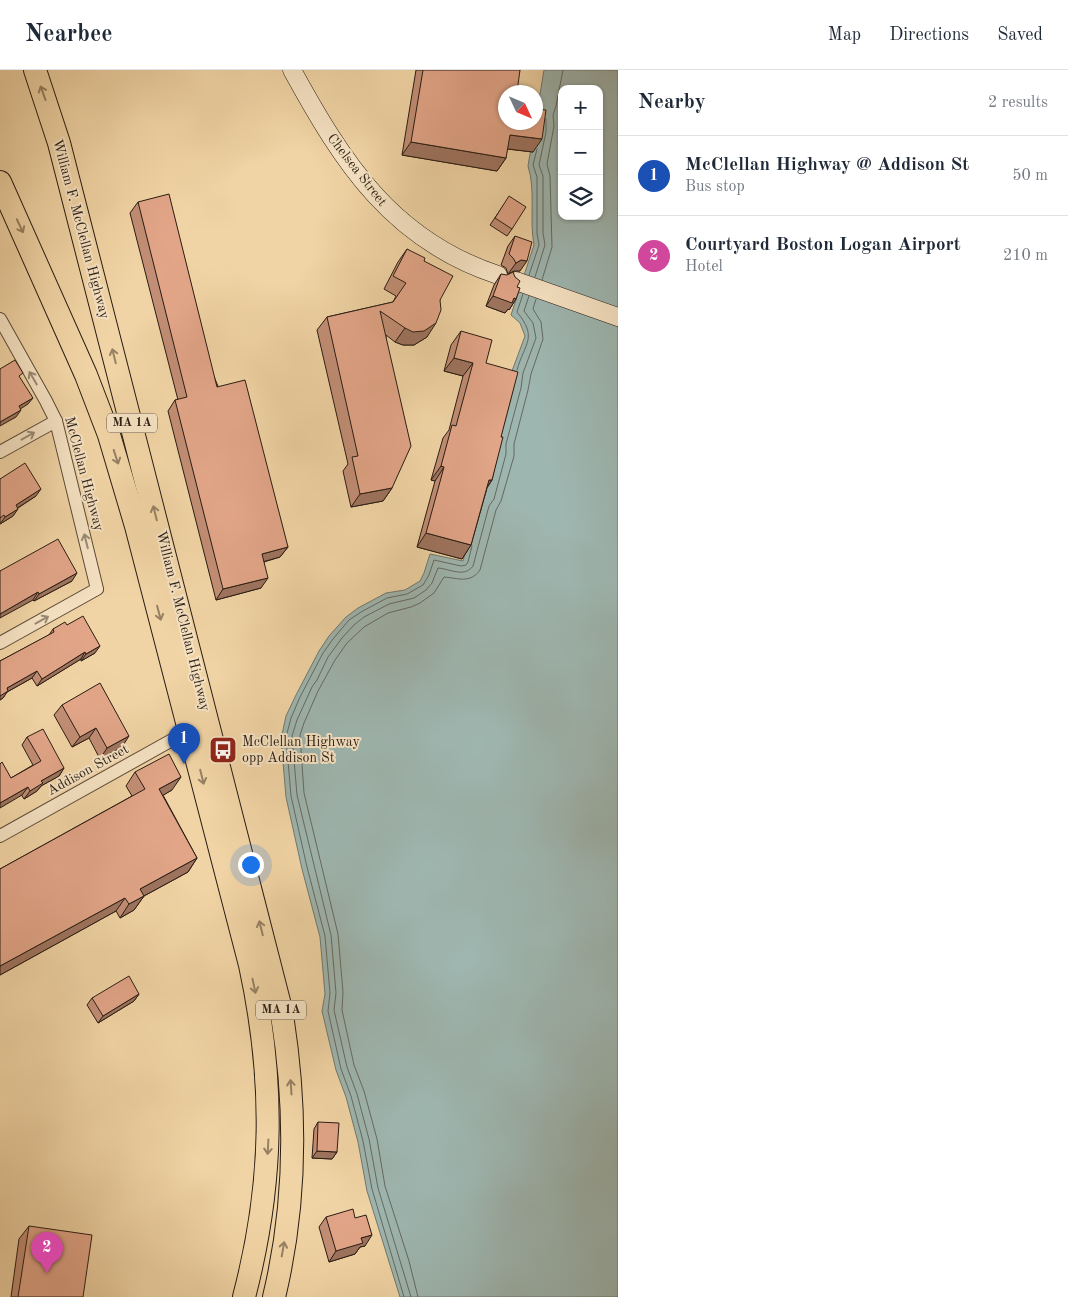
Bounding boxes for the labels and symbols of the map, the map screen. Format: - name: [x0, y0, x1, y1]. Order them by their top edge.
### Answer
- north arrow: [498, 85, 543, 130]
- one-way arrow: [38, 86, 47, 102]
- street label: Chelsea Street: [324, 131, 390, 209]
- street label: William F. McClellan Highway: [50, 138, 112, 321]
- one-way arrow: [16, 218, 26, 233]
- one-way arrow: [109, 348, 118, 364]
- one-way arrow: [28, 371, 38, 385]
- road number: MA 1A: [107, 413, 157, 432]
- street label: McClellan Highway: [62, 415, 106, 533]
- one-way arrow: [20, 431, 34, 441]
- one-way arrow: [112, 448, 121, 464]
- one-way arrow: [150, 505, 159, 521]
- street label: William F. McClellan Highway: [154, 529, 212, 713]
- one-way arrow: [81, 534, 90, 550]
- one-way arrow: [155, 605, 164, 621]
- one-way arrow: [35, 614, 49, 624]
- pin: 1: [168, 723, 200, 764]
- bus stop icon: McClellan Highway opp Addison St: [208, 735, 238, 765]
- place label: McClellan Highway opp Addison St: [242, 735, 360, 765]
- street label: Addison Street: [45, 742, 131, 798]
- one-way arrow: [198, 769, 207, 785]
- your location: [238, 852, 264, 878]
- one-way arrow: [256, 920, 266, 936]
- one-way arrow: [250, 977, 259, 993]
- road number: MA 1A: [256, 1000, 306, 1020]
- one-way arrow: [287, 1080, 296, 1096]
- one-way arrow: [263, 1139, 272, 1155]
- pin: 2: [31, 1232, 63, 1273]
- one-way arrow: [279, 1242, 289, 1258]

